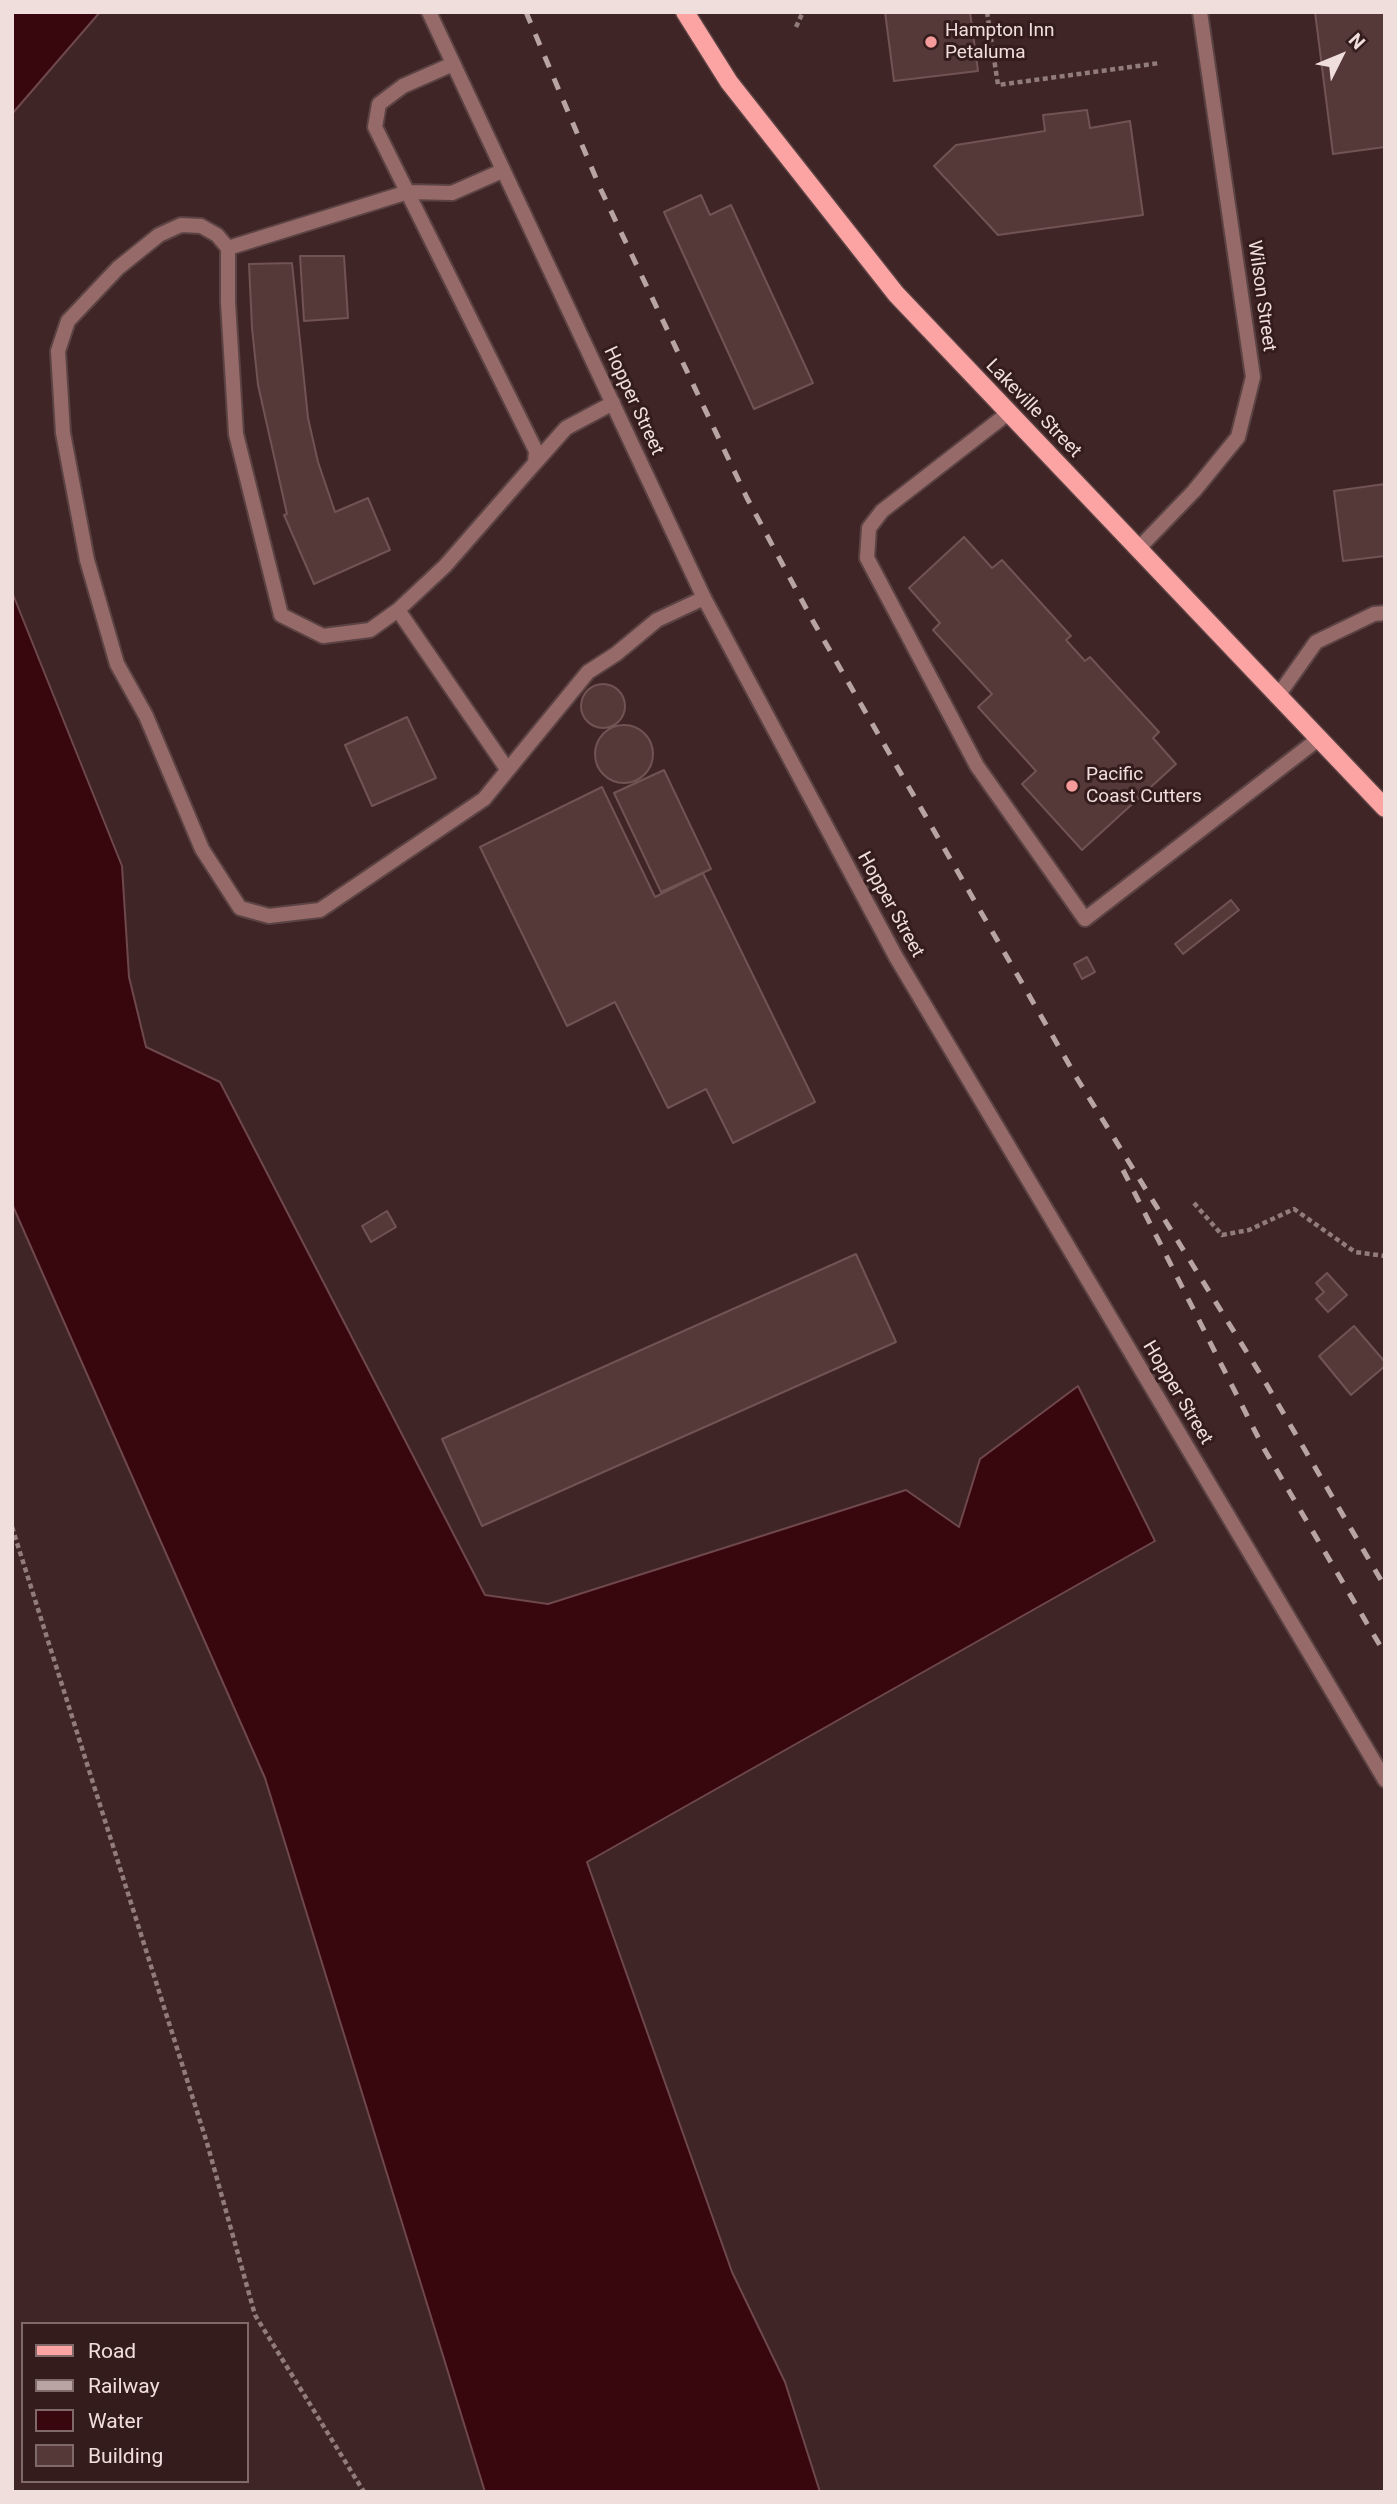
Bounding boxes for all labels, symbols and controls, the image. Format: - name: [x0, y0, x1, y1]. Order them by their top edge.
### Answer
- place label: Hampton Inn Petaluma: [945, 20, 1054, 64]
- north arrow: [1306, 21, 1376, 91]
- text: N: [1344, 29, 1370, 54]
- marker: Hampton Inn Petaluma: [923, 34, 939, 50]
- street label: Wilson Street: [1242, 239, 1280, 353]
- street label: Hopper Street: [598, 343, 668, 459]
- street label: Lakeville Street: [980, 355, 1086, 463]
- place label: Pacific Coast Cutters: [1086, 764, 1202, 808]
- marker: Pacific Coast Cutters: [1064, 778, 1080, 794]
- street label: Hopper Street: [852, 848, 928, 962]
- street label: Hopper Street: [1137, 1337, 1217, 1449]
- legend: [21, 2322, 248, 2483]
- text: Road: [88, 2339, 136, 2363]
- text: Railway: [88, 2374, 160, 2398]
- text: Water: [88, 2409, 143, 2433]
- text: Building: [88, 2444, 163, 2468]

